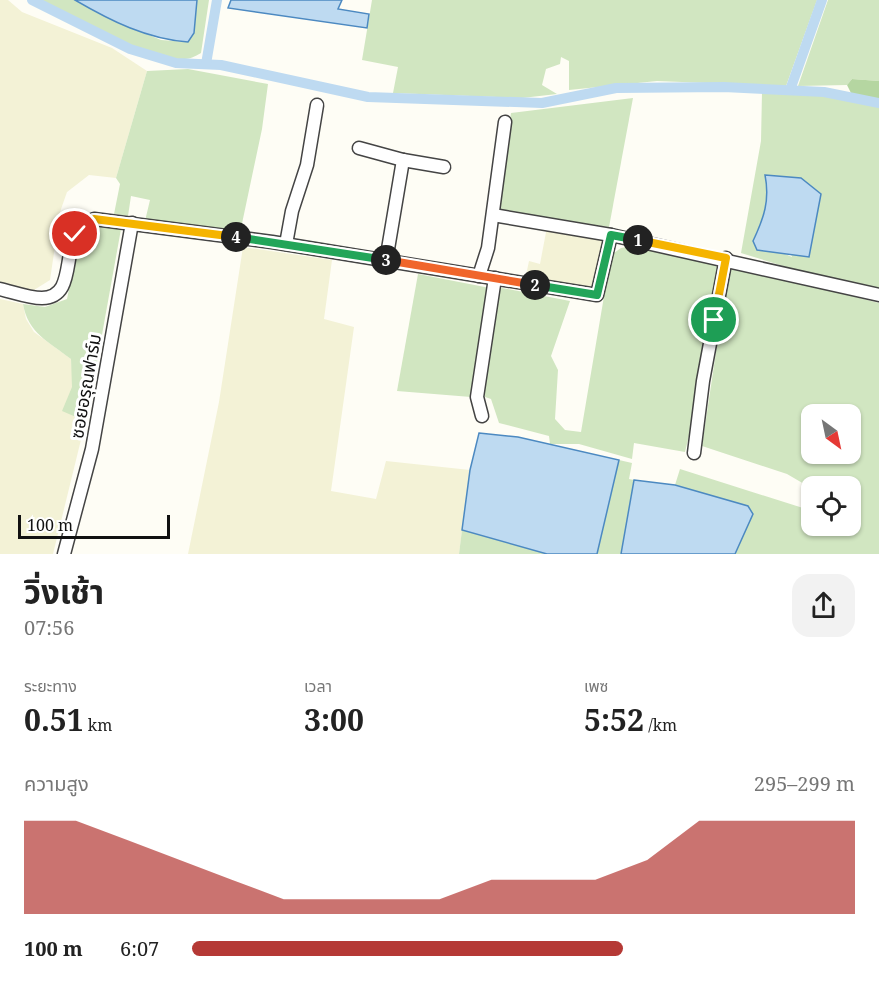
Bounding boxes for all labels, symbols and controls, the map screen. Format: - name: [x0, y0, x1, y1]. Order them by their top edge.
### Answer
- pin: [49, 208, 100, 259]
- icon: check: [58, 217, 91, 250]
- pin: 4: [221, 222, 251, 252]
- pin: 1: [623, 225, 653, 255]
- text: 4: [231, 226, 241, 248]
- text: 1: [633, 229, 643, 251]
- pin: 3: [371, 245, 401, 275]
- text: 3: [381, 249, 391, 271]
- pin: 2: [520, 270, 550, 300]
- text: 2: [530, 274, 540, 296]
- pin: [688, 294, 739, 345]
- icon: arrive: [697, 303, 730, 336]
- street label: ซอยอรุณฟาร์ม: [64, 332, 106, 440]
- north arrow: [801, 404, 861, 464]
- map controls: [801, 404, 861, 536]
- button: locate: [801, 476, 861, 536]
- scale bar: [18, 512, 170, 540]
- text: 100 m: [27, 514, 73, 536]
- text: วิ่งเช้า: [24, 569, 104, 614]
- button: share: [792, 574, 855, 637]
- text: 07:56: [24, 614, 74, 641]
- text: ระยะทาง: [24, 675, 77, 697]
- text: เวลา: [304, 675, 332, 697]
- text: เพซ: [584, 675, 608, 697]
- text: 0.51: [24, 699, 84, 740]
- text: 3:00: [304, 699, 364, 740]
- text: 5:52: [584, 699, 644, 740]
- text: km: [84, 714, 112, 736]
- text: /km: [644, 714, 677, 736]
- text: ความสูง: [24, 770, 89, 797]
- text: 295–299 m: [754, 770, 855, 797]
- text: 100 m: [24, 935, 83, 962]
- text: 6:07: [120, 935, 159, 962]

